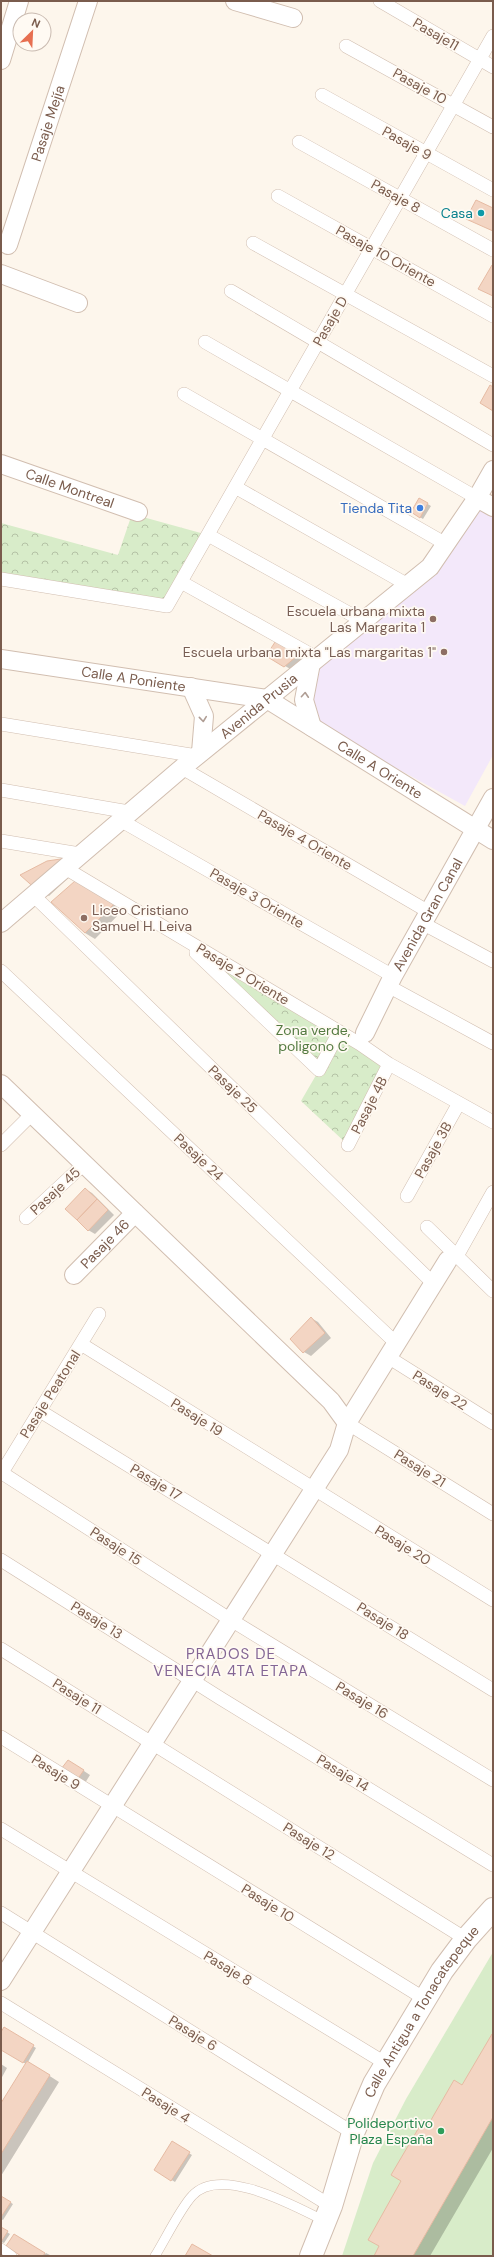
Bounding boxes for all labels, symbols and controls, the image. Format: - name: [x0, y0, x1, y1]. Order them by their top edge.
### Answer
- north arrow: [12, 12, 52, 52]
- street label: Pasaje11: [410, 14, 462, 54]
- text: N: [30, 15, 43, 31]
- street label: Pasaje 10: [390, 64, 450, 108]
- street label: Pasaje Mejía: [27, 83, 69, 164]
- street label: Pasaje 9: [379, 122, 435, 164]
- street label: Pasaje 8: [368, 175, 424, 217]
- place label: Casa: [441, 204, 473, 222]
- marker: Casa: [476, 208, 486, 218]
- street label: Pasaje 10 Oriente: [333, 221, 439, 291]
- street label: Pasaje D: [309, 293, 351, 349]
- street label: Calle Montreal: [23, 464, 117, 512]
- place label: Tienda Tita: [340, 499, 412, 517]
- marker: Tienda Tita: [415, 503, 425, 513]
- place label: Escuela urbana mixta Las Margarita 1: [287, 602, 425, 636]
- marker: Escuela urbana mixta Las Margarita 1: [428, 614, 438, 624]
- place label: Escuela urbana mixta "Las margaritas 1": [183, 643, 436, 661]
- marker: Escuela urbana mixta "Las margaritas 1": [439, 647, 449, 657]
- street label: Calle A Poniente: [80, 662, 187, 696]
- street label: Avenida Prusia: [216, 669, 301, 743]
- one-way arrow: [301, 692, 310, 698]
- one-way arrow: [198, 715, 207, 722]
- street label: Calle A Oriente: [334, 736, 426, 803]
- street label: Pasaje 4 Oriente: [255, 806, 355, 874]
- street label: Avenida Gran Canal: [389, 855, 466, 974]
- street label: Pasaje 3 Oriente: [207, 864, 307, 932]
- place label: Liceo Cristiano Samuel H. Leiva: [92, 901, 192, 935]
- marker: Liceo Cristiano Samuel H. Leiva: [79, 913, 89, 923]
- street label: Pasaje 2 Oriente: [193, 939, 293, 1009]
- park label: Zona verde, poligono C: [276, 1021, 351, 1055]
- street label: Pasaje 25: [205, 1061, 261, 1117]
- street label: Pasaje 4B: [347, 1073, 391, 1137]
- street label: Pasaje 3B: [410, 1119, 456, 1181]
- street label: Pasaje 24: [170, 1129, 228, 1185]
- street label: Pasaje 45: [26, 1163, 84, 1219]
- street label: Pasaje 46: [77, 1215, 133, 1272]
- street label: Pasaje Peatonal: [16, 1347, 84, 1441]
- street label: Pasaje 22: [409, 1366, 471, 1414]
- street label: Pasaje 19: [168, 1394, 227, 1440]
- street label: Pasaje 21: [391, 1445, 449, 1491]
- street label: Pasaje 17: [127, 1460, 185, 1504]
- street label: Pasaje 20: [372, 1521, 434, 1569]
- street label: Pasaje 15: [87, 1523, 145, 1569]
- street label: Pasaje 13: [68, 1597, 126, 1643]
- street label: Pasaje 18: [354, 1598, 412, 1644]
- district label: PRADOS DE VENECIA 4TA ETAPA: [153, 1644, 309, 1681]
- street label: Pasaje 11: [49, 1674, 105, 1718]
- street label: Pasaje 16: [332, 1677, 392, 1723]
- street label: Pasaje 9: [28, 1750, 84, 1794]
- street label: Pasaje 14: [314, 1750, 373, 1796]
- street label: Pasaje 12: [280, 1818, 338, 1864]
- street label: Pasaje 10: [238, 1880, 298, 1926]
- street label: Calle Antigua a Tonacatepeque: [360, 1922, 483, 2100]
- street label: Pasaje 8: [200, 1946, 256, 1990]
- street label: Pasaje 6: [165, 2011, 221, 2055]
- street label: Pasaje 4: [138, 2083, 194, 2127]
- place label: Polideportivo Plaza España: [347, 2114, 433, 2148]
- marker: Polideportivo Plaza España: [436, 2126, 446, 2136]

